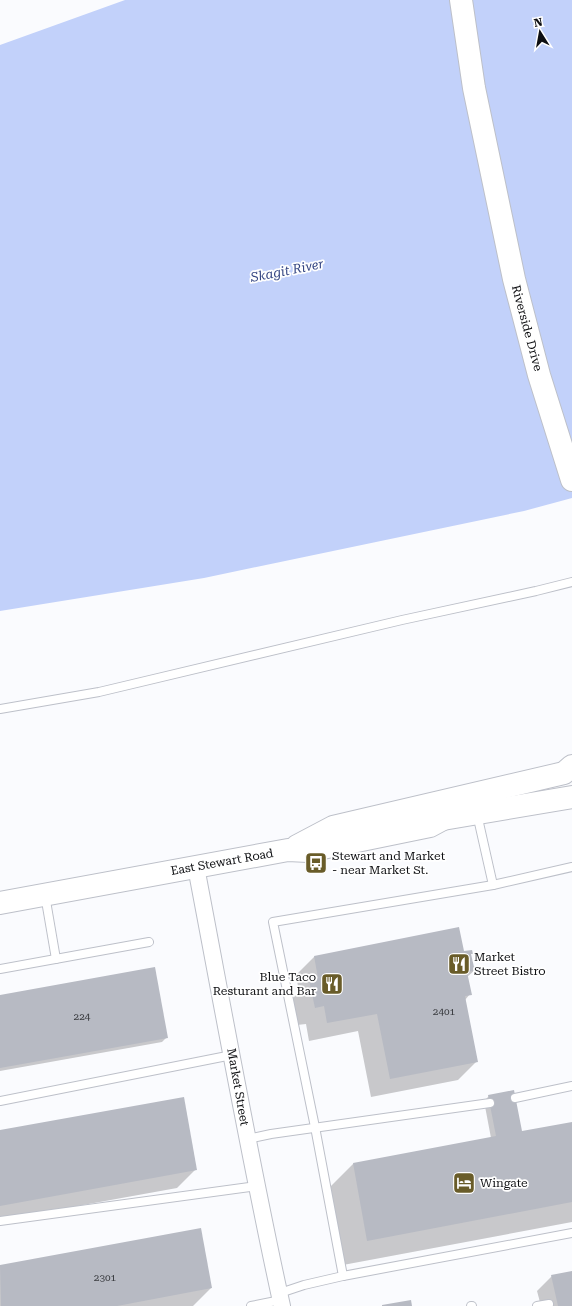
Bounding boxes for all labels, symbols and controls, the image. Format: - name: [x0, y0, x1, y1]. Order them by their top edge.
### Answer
- north arrow: [520, 12, 560, 52]
- text: N: [533, 15, 544, 30]
- water label: Skagit River: [248, 256, 326, 285]
- street label: Riverside Drive: [509, 283, 545, 373]
- street label: East Stewart Road: [170, 846, 275, 878]
- place label: Stewart and Market - near Market St.: [332, 849, 446, 877]
- bus stop icon: Stewart and Market - near Market St.: [303, 850, 329, 876]
- place label: Market Street Bistro: [474, 950, 546, 978]
- restaurant icon: Market Street Bistro: [446, 951, 472, 977]
- place label: Blue Taco Resturant and Bar: [213, 970, 316, 998]
- restaurant icon: Blue Taco Resturant and Bar: [319, 971, 345, 997]
- house number: 2401: [433, 1006, 456, 1017]
- house number: 224: [74, 1011, 91, 1022]
- street label: Market Street: [224, 1047, 252, 1127]
- hotel icon: Wingate: [451, 1170, 477, 1196]
- place label: Wingate: [480, 1176, 528, 1190]
- house number: 2301: [94, 1272, 117, 1283]

